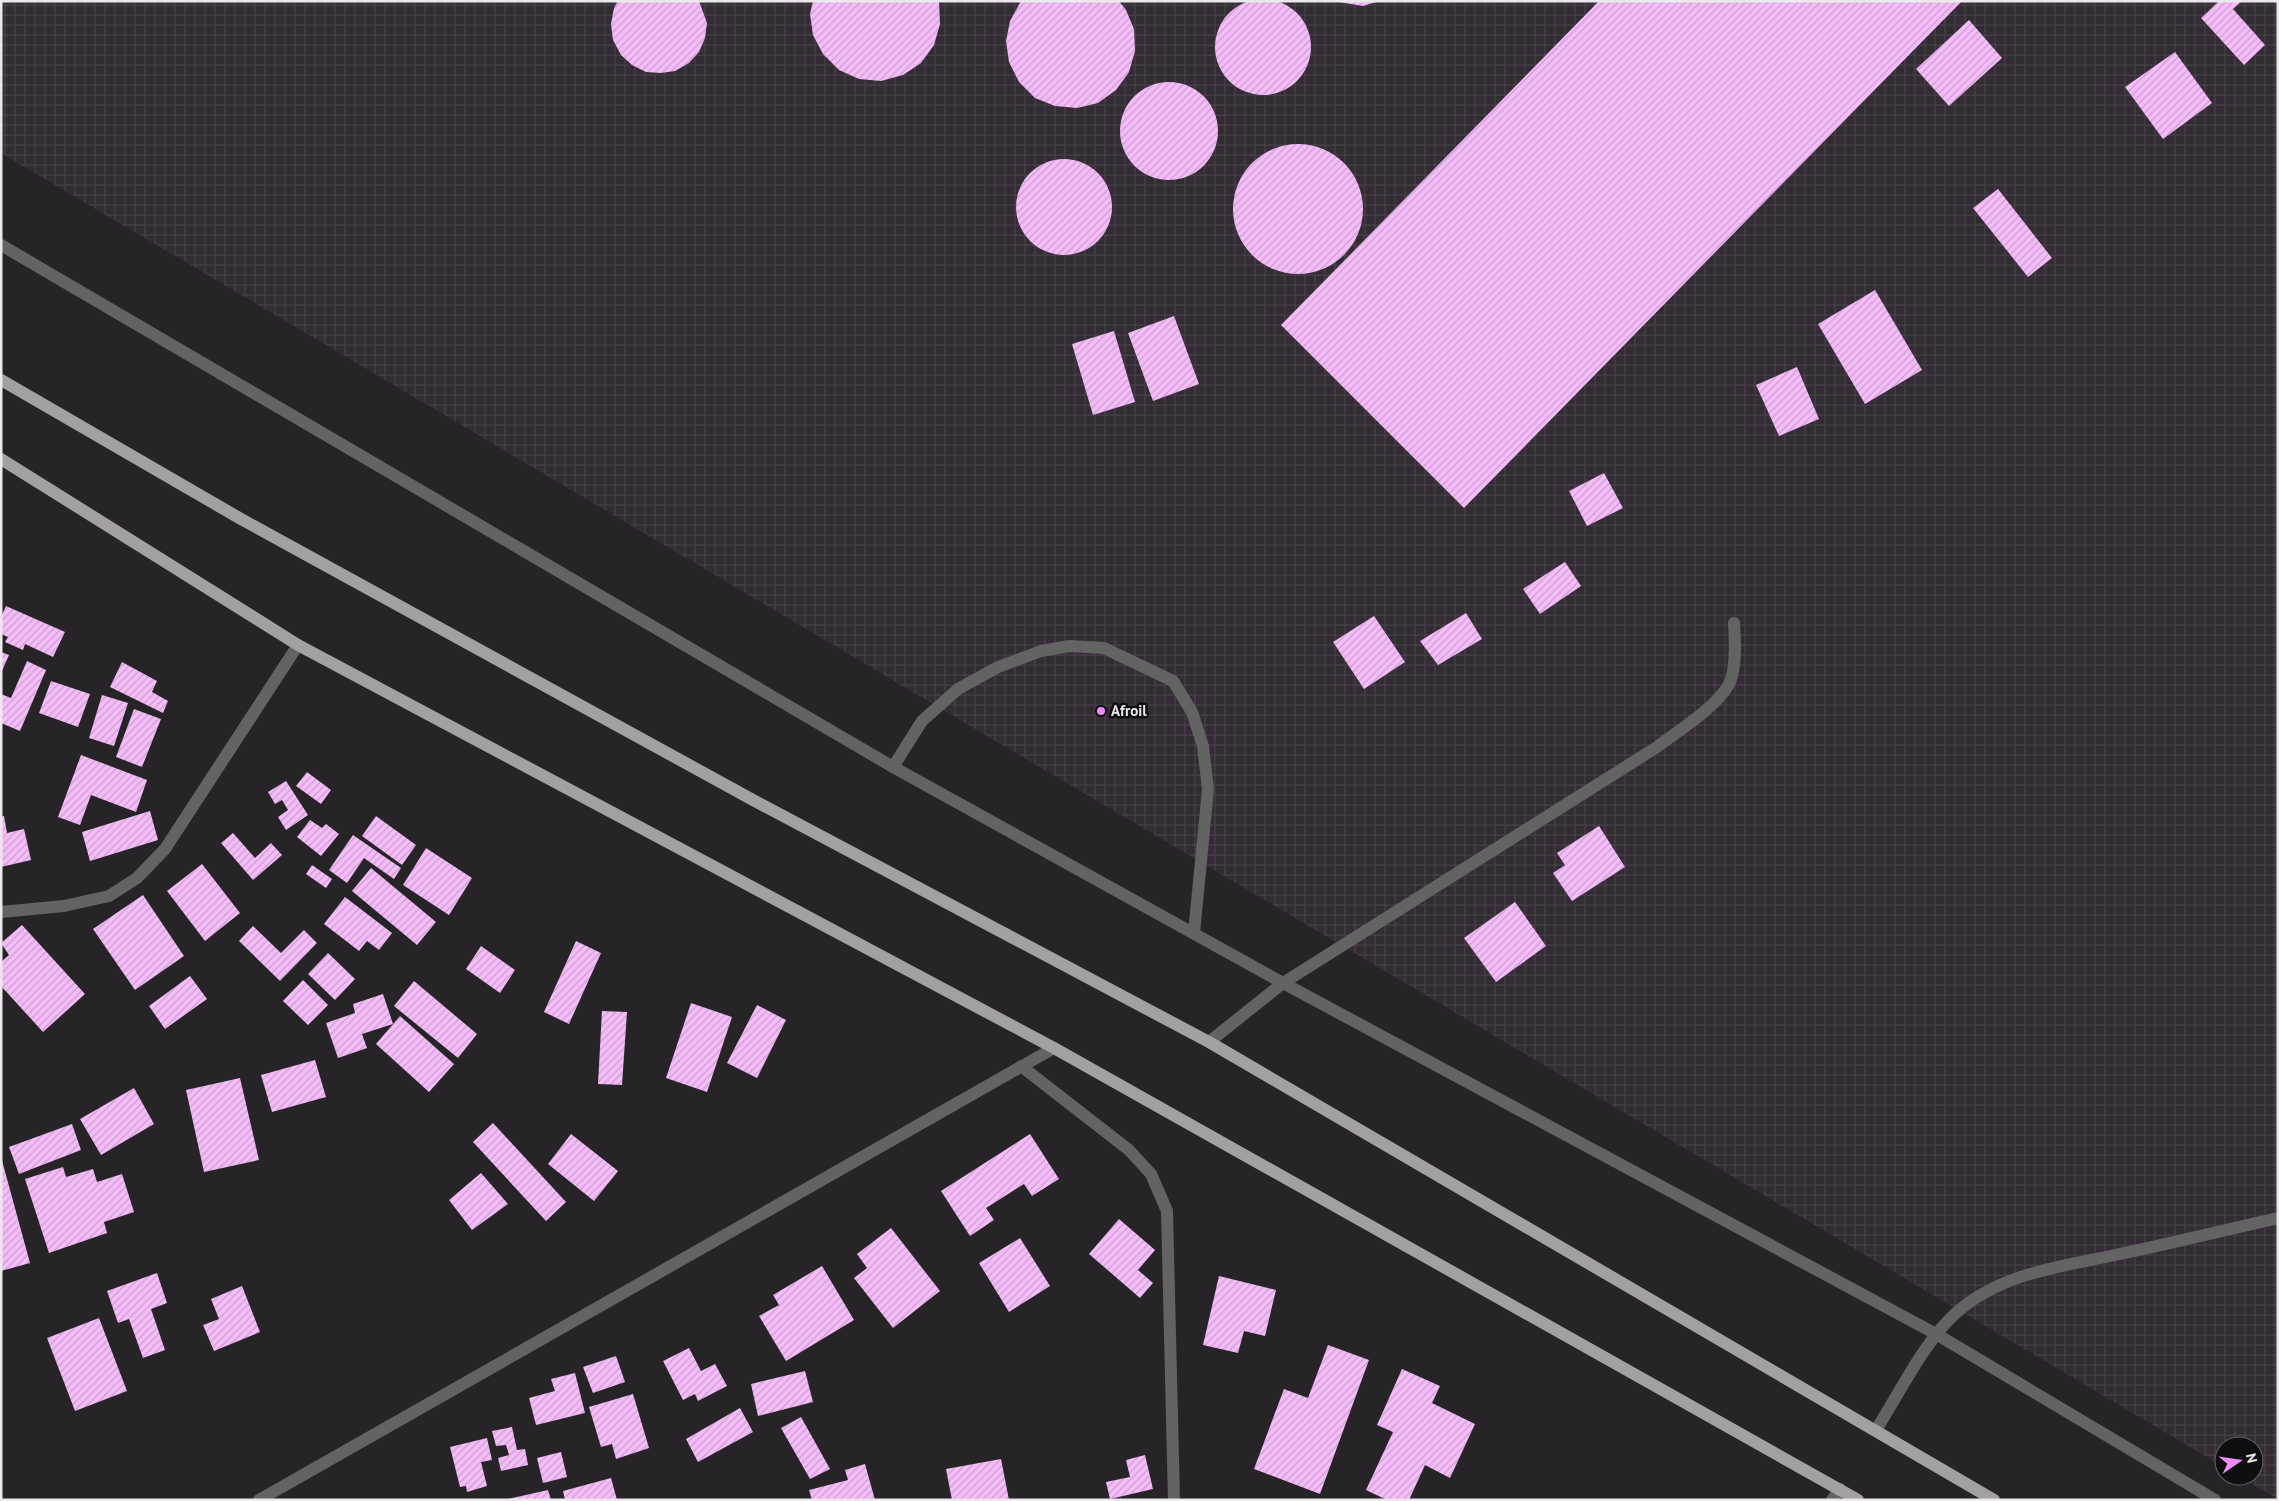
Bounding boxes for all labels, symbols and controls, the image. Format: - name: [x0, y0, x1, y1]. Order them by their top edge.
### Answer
- place label: Afroil: [1111, 701, 1147, 720]
- marker: Afroil: [1095, 705, 1107, 717]
- north arrow: [2214, 1436, 2264, 1486]
- text: N: [2242, 1452, 2261, 1465]

